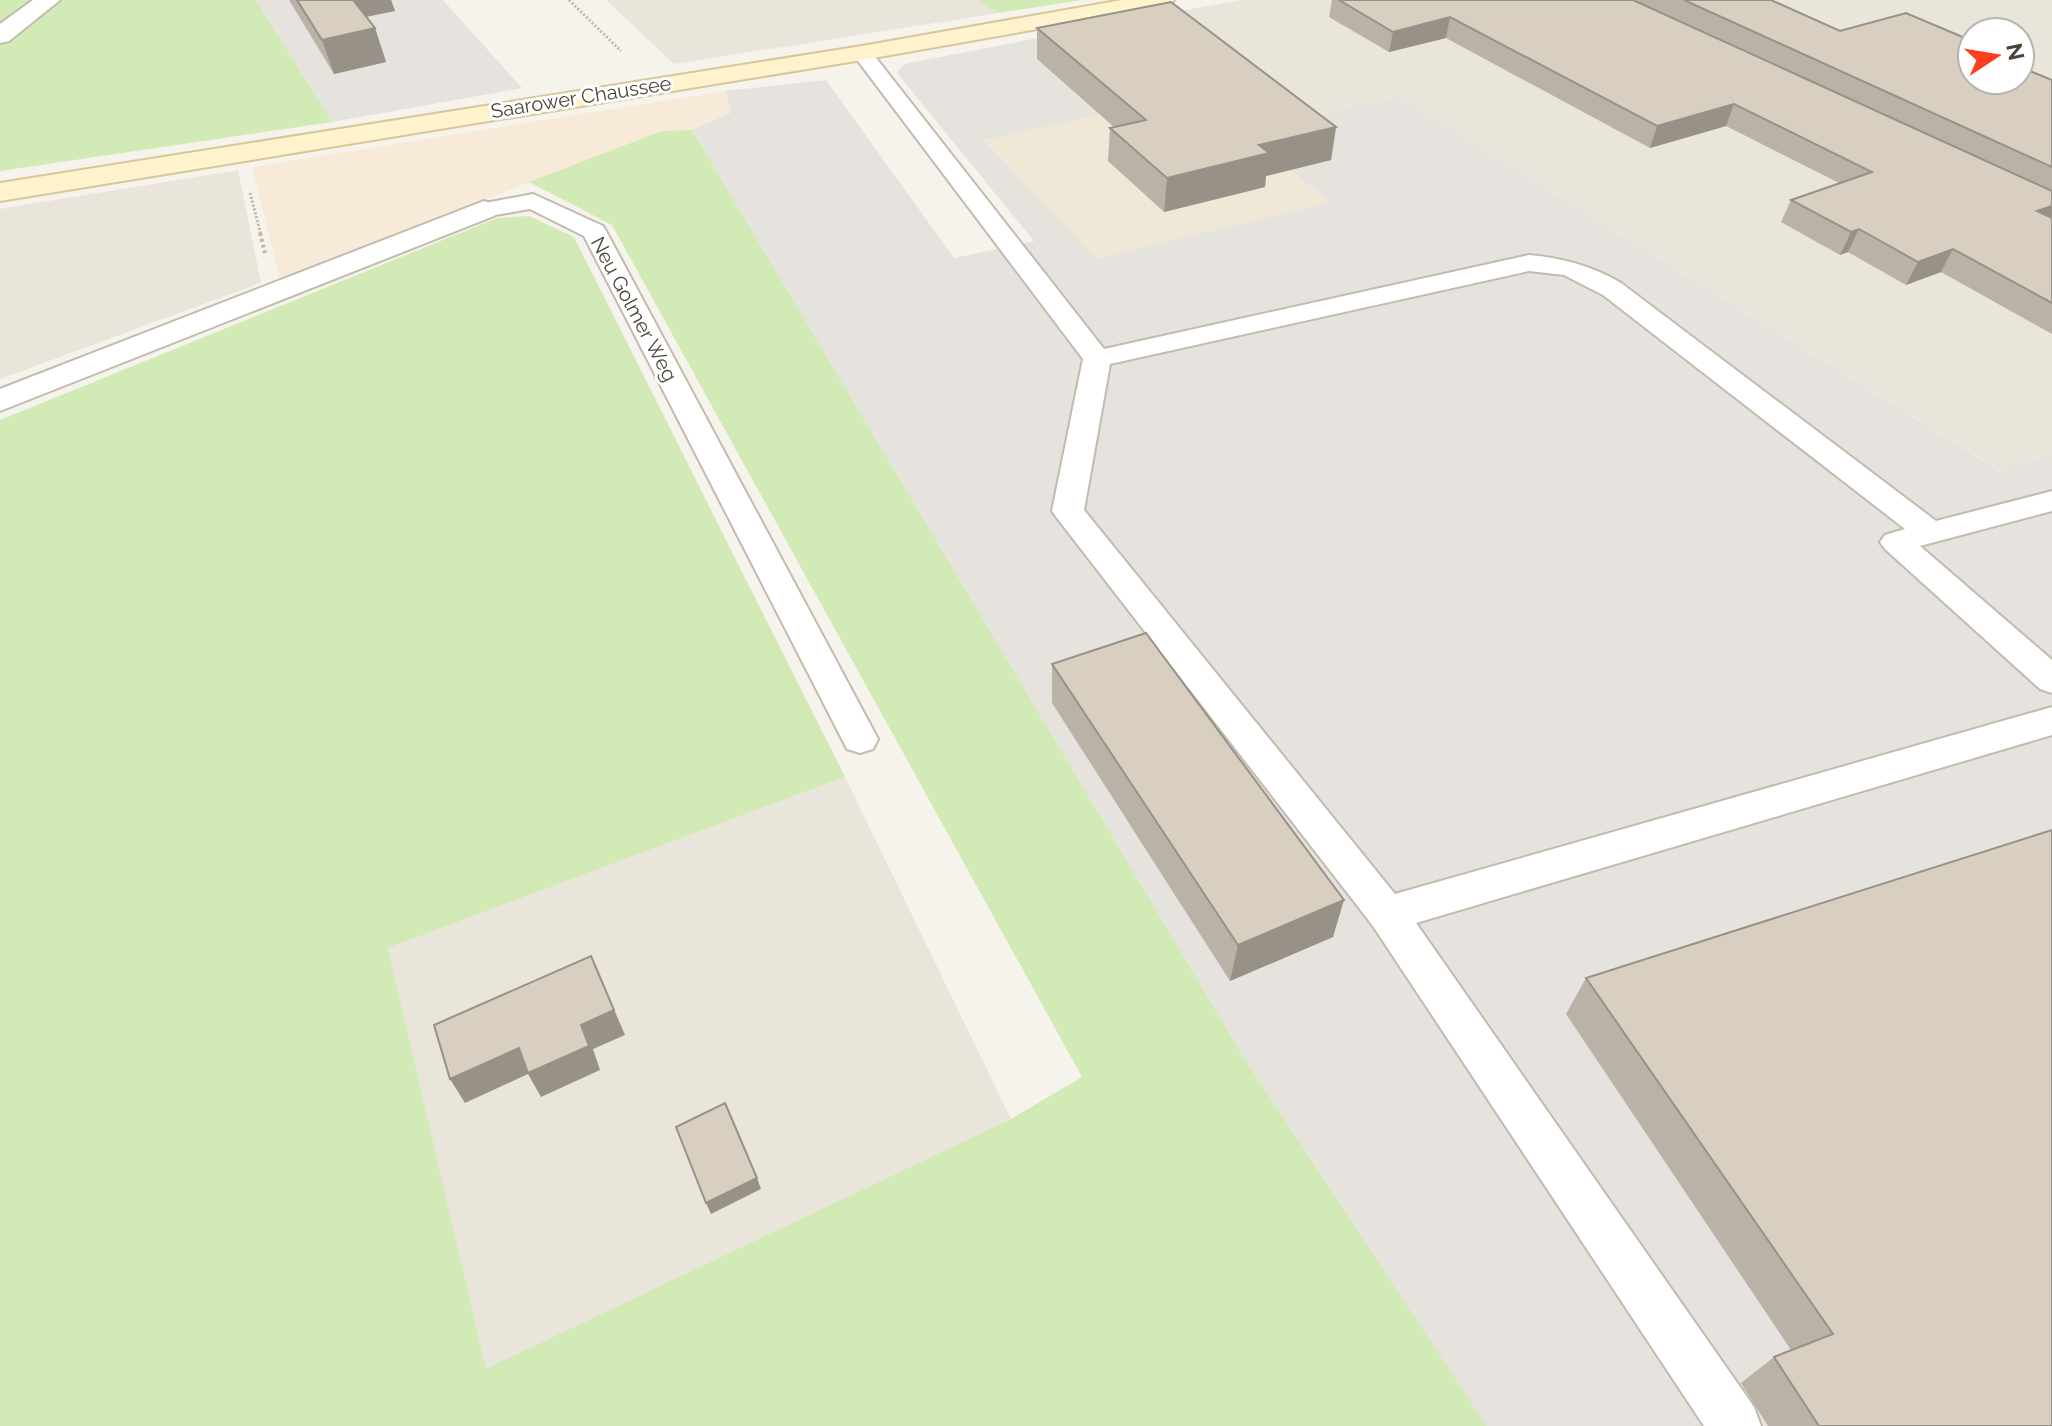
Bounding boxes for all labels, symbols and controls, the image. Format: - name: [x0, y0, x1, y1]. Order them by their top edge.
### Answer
- north arrow: [1956, 16, 2036, 96]
- text: N: [2001, 41, 2030, 63]
- street label: Saarower Chaussee: [489, 71, 673, 123]
- street label: Neu Golmer Weg: [586, 233, 682, 385]

